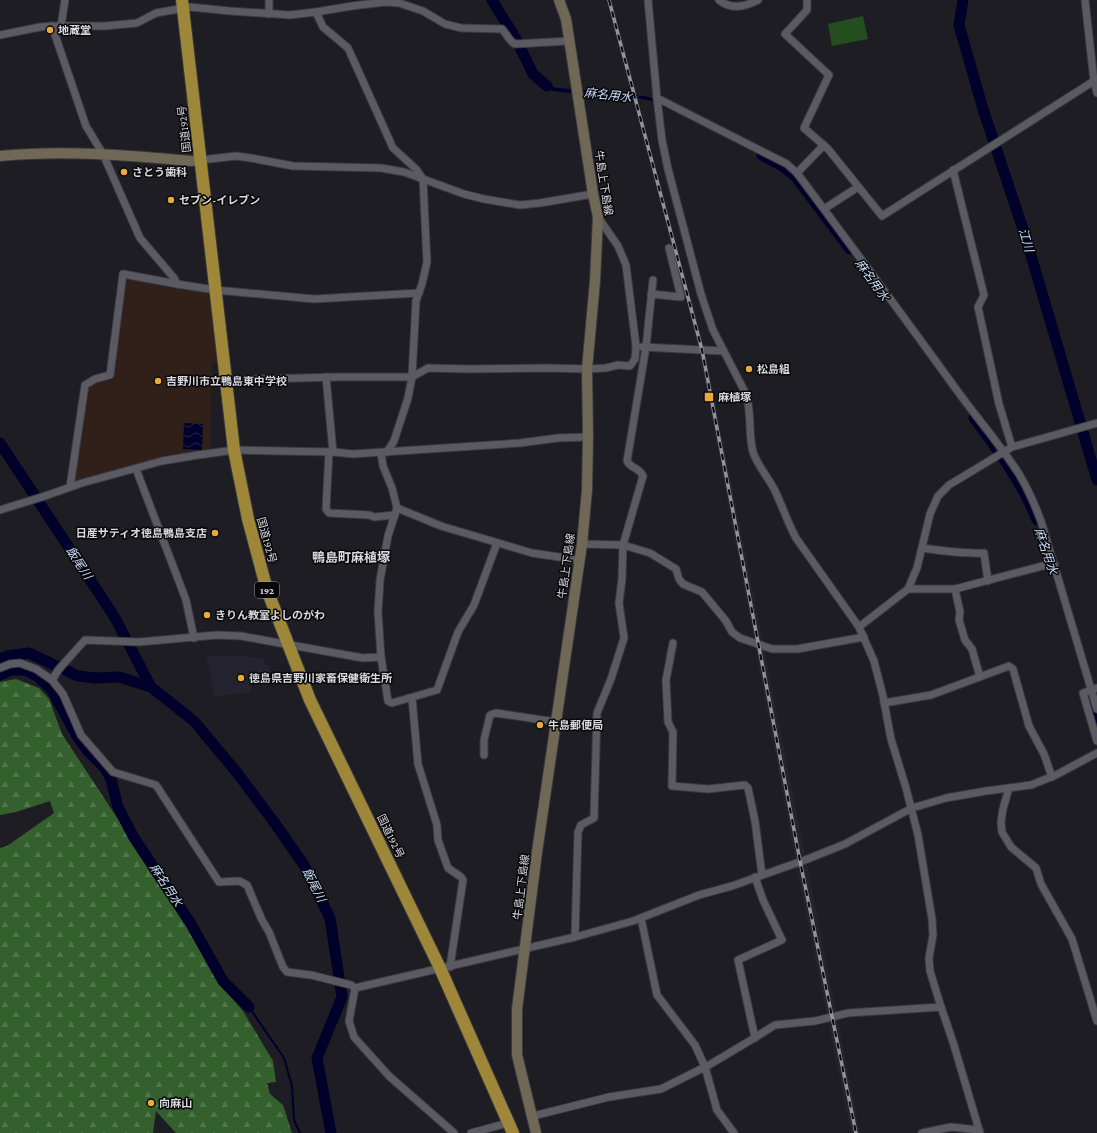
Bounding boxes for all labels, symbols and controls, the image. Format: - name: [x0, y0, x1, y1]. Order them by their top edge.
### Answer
- place label: 地蔵堂: [58, 24, 91, 36]
- marker: 地蔵堂: [45, 25, 55, 35]
- water label: 麻名用水: [583, 86, 635, 105]
- street label: 国道192号: [175, 105, 193, 153]
- street label: 牛島上下島線: [593, 149, 615, 217]
- place label: さとう歯科: [132, 166, 187, 178]
- marker: さとう歯科: [119, 167, 129, 177]
- place label: セブン-イレブン: [179, 194, 260, 206]
- marker: セブン-イレブン: [166, 195, 176, 205]
- water label: 江川: [1016, 226, 1037, 255]
- water label: 麻名用水: [852, 256, 893, 305]
- place label: 松島組: [757, 363, 790, 375]
- marker: 松島組: [744, 364, 754, 374]
- place label: 吉野川市立鴨島東中学校: [166, 375, 287, 387]
- marker: 吉野川市立鴨島東中学校: [153, 376, 163, 386]
- marker: 麻植塚: [703, 391, 715, 403]
- place label: 麻植塚: [718, 391, 752, 403]
- street label: 国道192号: [255, 516, 279, 564]
- water label: 麻名用水: [1032, 526, 1061, 578]
- place label: 日産サティオ徳島鴨島支店: [76, 527, 207, 539]
- marker: 日産サティオ徳島鴨島支店: [210, 528, 220, 538]
- street label: 牛島上下島線: [555, 532, 577, 600]
- water label: 飯尾川: [63, 544, 96, 584]
- district label: 鴨島町麻植塚: [312, 550, 390, 565]
- road number: 192: [255, 582, 279, 598]
- place label: きりん教室よしのがわ: [215, 609, 325, 621]
- marker: きりん教室よしのがわ: [202, 610, 212, 620]
- place label: 徳島県吉野川家畜保健衛生所: [249, 672, 392, 684]
- marker: 徳島県吉野川家畜保健衛生所: [236, 673, 246, 683]
- place label: 牛島郵便局: [548, 719, 603, 731]
- marker: 牛島郵便局: [535, 720, 545, 730]
- street label: 国道192号: [375, 812, 407, 860]
- street label: 牛島上下島線: [511, 854, 531, 920]
- water label: 麻名用水: [147, 861, 186, 911]
- water label: 飯尾川: [300, 866, 329, 906]
- place label: 向麻山: [159, 1097, 192, 1109]
- marker: 向麻山: [146, 1098, 156, 1108]

